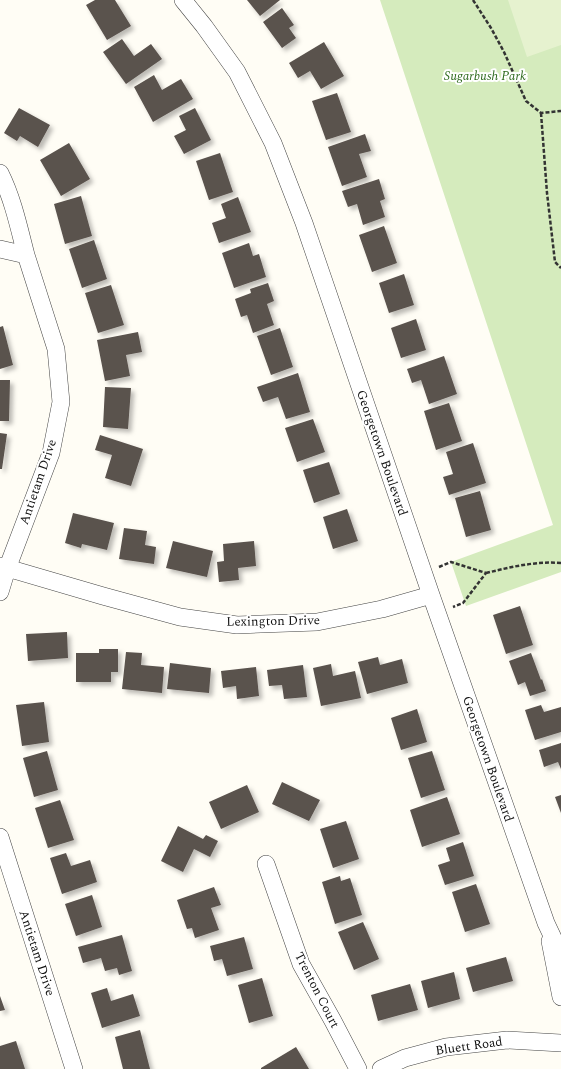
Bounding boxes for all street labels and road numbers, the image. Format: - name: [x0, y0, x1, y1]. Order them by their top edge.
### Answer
- street label: Georgetown Boulevard: [351, 387, 413, 519]
- street label: Antietam Drive: [14, 436, 62, 528]
- street label: Lexington Drive: [226, 610, 320, 632]
- street label: Georgetown Boulevard: [457, 693, 519, 825]
- street label: Antietam Drive: [14, 907, 60, 999]
- street label: Trenton Court: [289, 948, 345, 1032]
- street label: Bluett Road: [434, 1031, 504, 1061]

